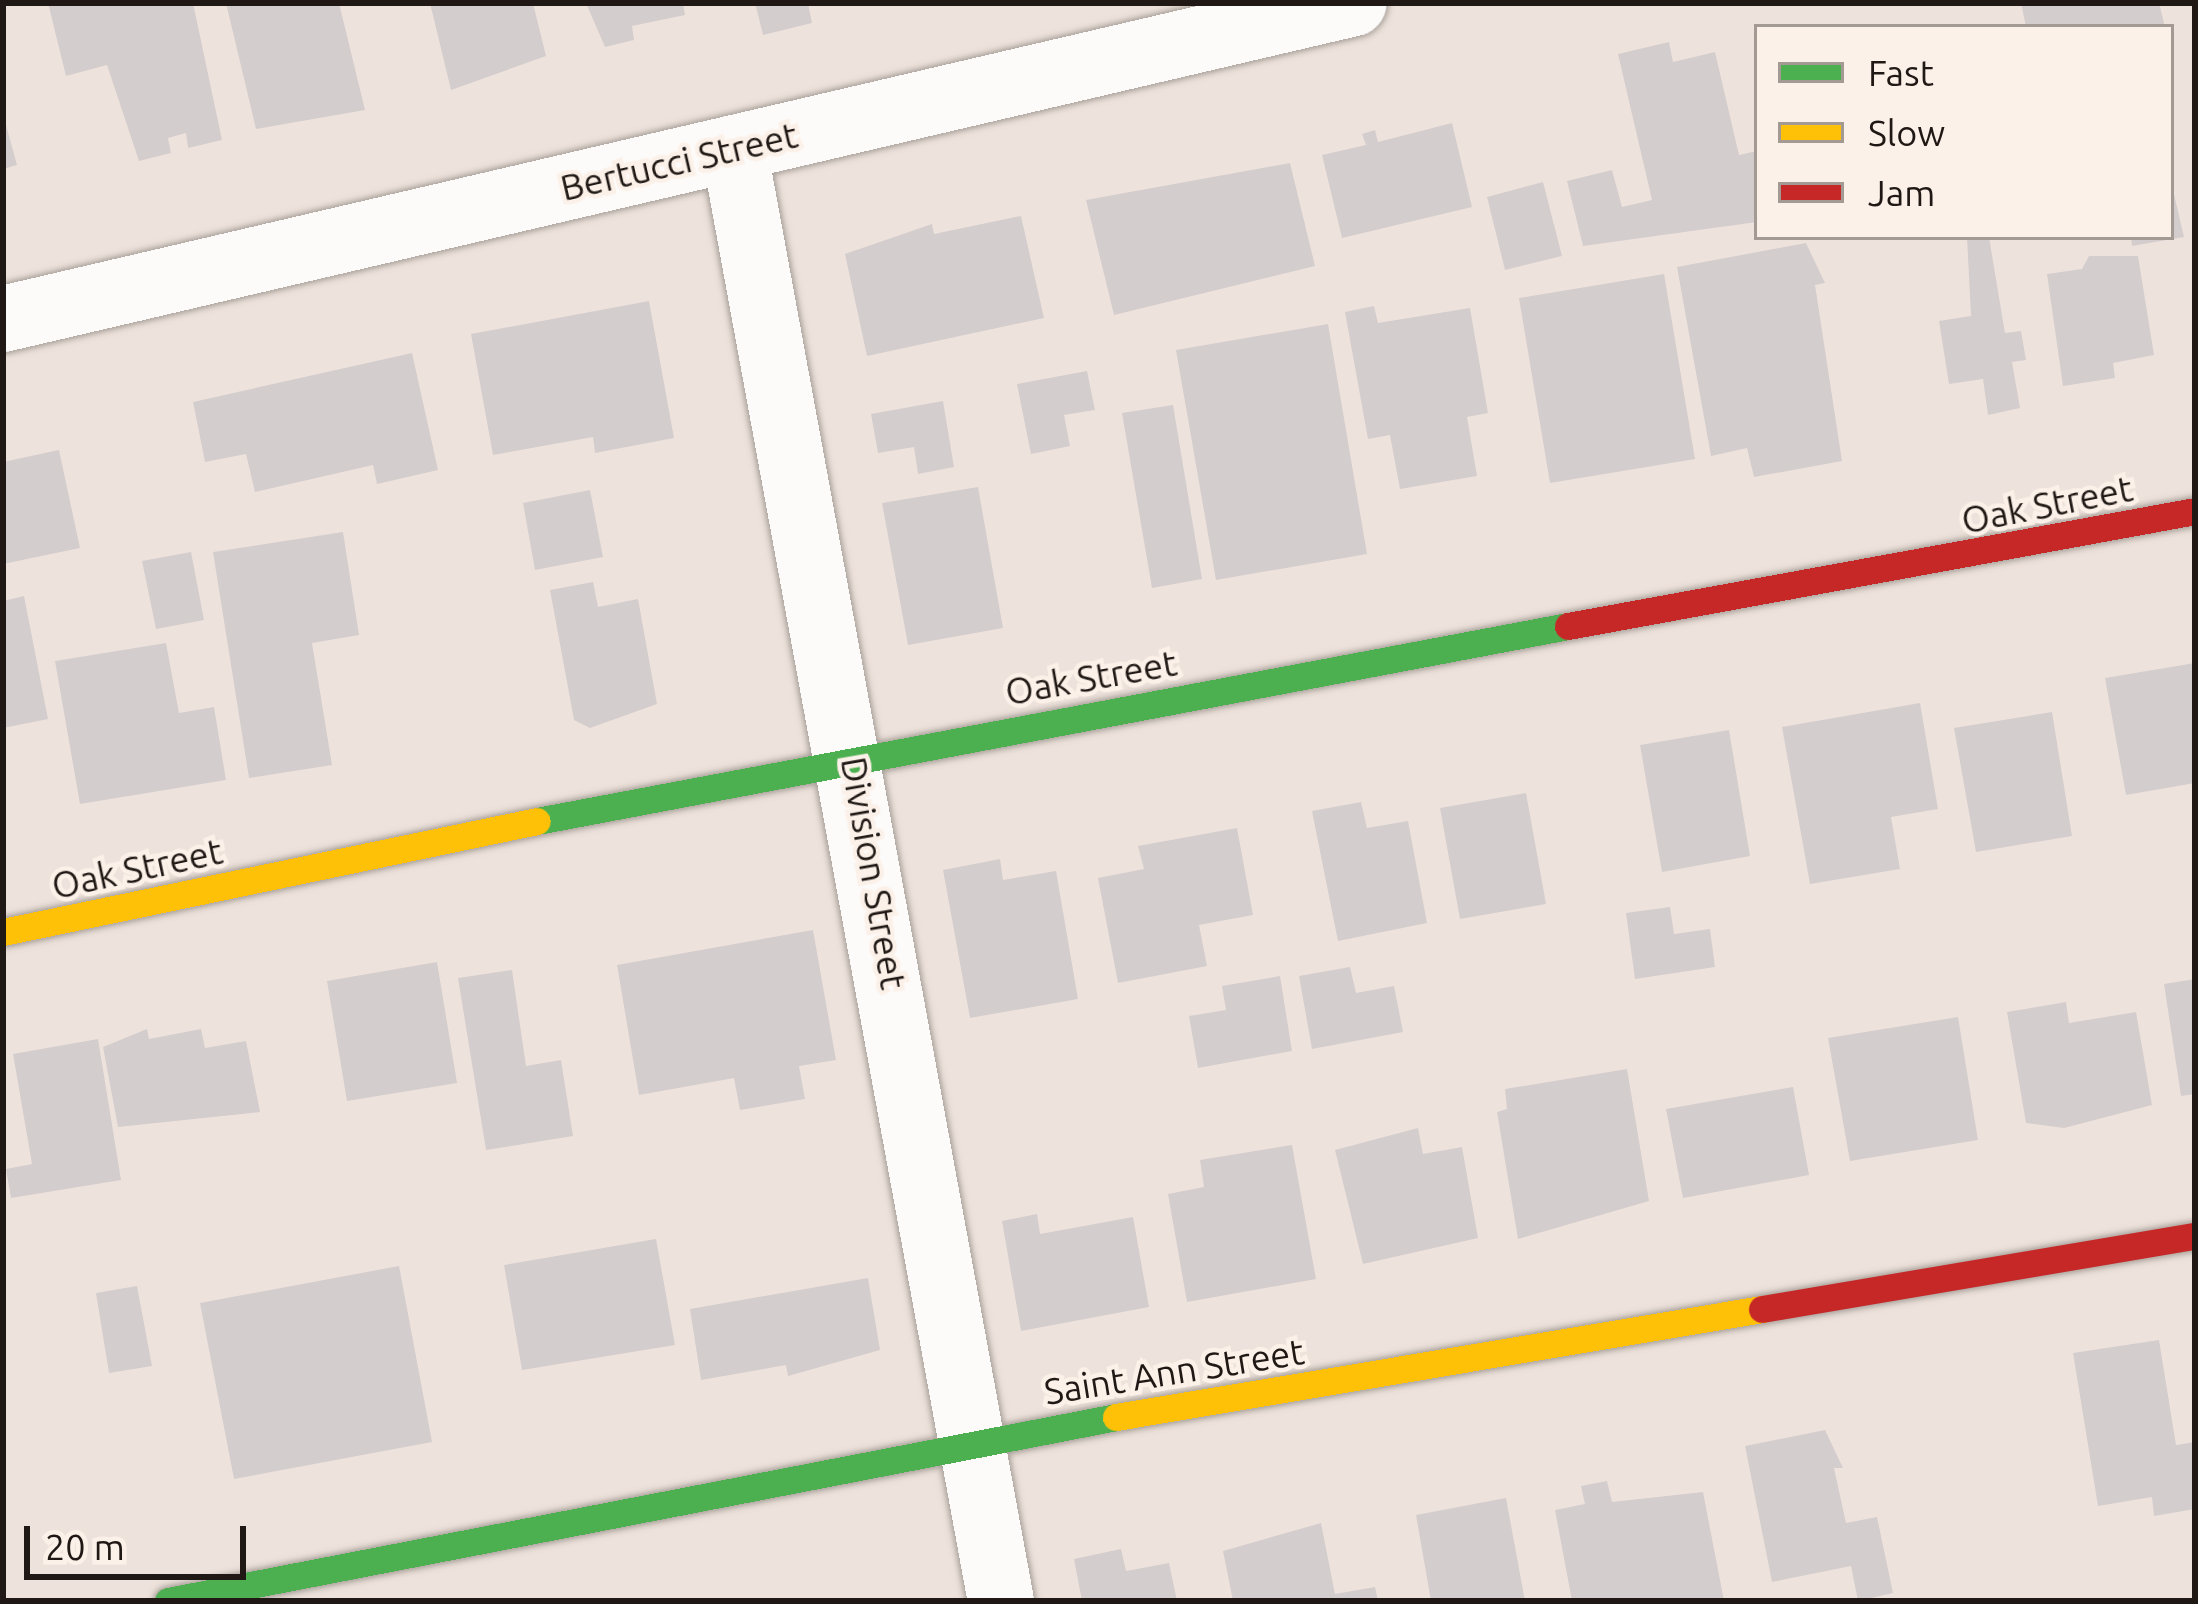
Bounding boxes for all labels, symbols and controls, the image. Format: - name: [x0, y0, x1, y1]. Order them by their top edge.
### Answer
- legend: [1754, 24, 2174, 240]
- text: Fast: [1868, 52, 1934, 93]
- text: Slow: [1868, 112, 1945, 153]
- street label: Bertucci Street: [556, 113, 802, 209]
- text: Jam: [1868, 172, 1935, 213]
- street label: Oak Street: [1958, 466, 2136, 542]
- street label: Oak Street: [1002, 641, 1180, 713]
- street label: Division Street: [832, 753, 916, 993]
- street label: Oak Street: [48, 829, 226, 907]
- street label: Saint Ann Street: [1041, 1329, 1307, 1413]
- scale bar: [30, 1502, 252, 1576]
- text: 20 m: [45, 1526, 125, 1567]

